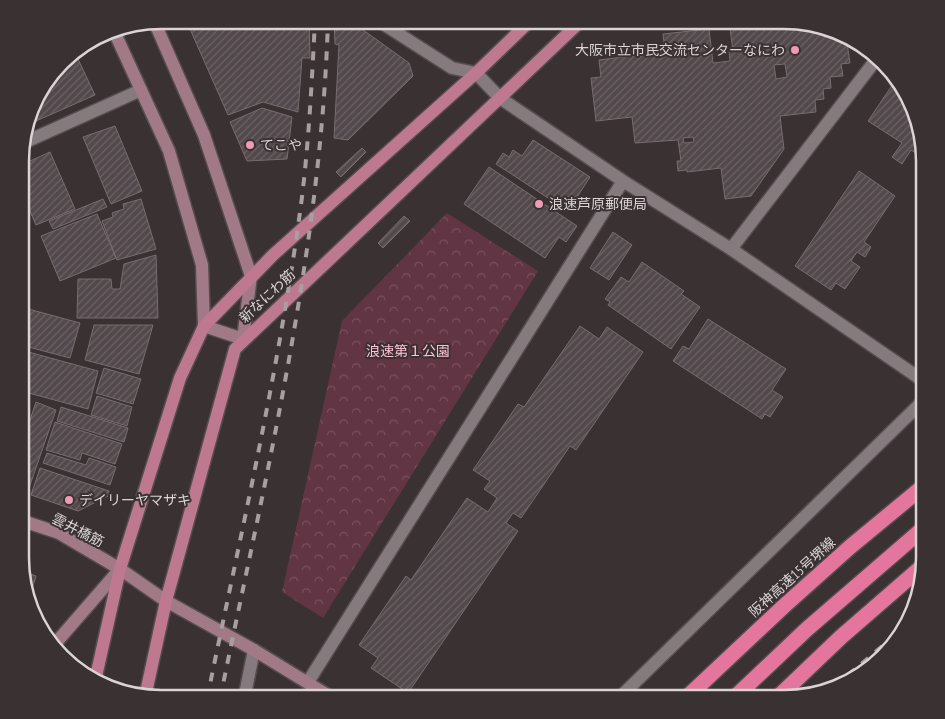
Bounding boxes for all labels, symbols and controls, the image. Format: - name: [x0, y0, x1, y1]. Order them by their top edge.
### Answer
- place label: 大阪市立市民交流センターなにわ: [575, 41, 785, 59]
- marker: 大阪市立市民交流センターなにわ: [789, 44, 801, 56]
- place label: てこや: [260, 136, 302, 154]
- marker: てこや: [244, 139, 256, 151]
- place label: 浪速芦原郵便局: [549, 195, 647, 213]
- marker: 浪速芦原郵便局: [533, 198, 545, 210]
- street label: 新なにわ筋: [235, 266, 299, 326]
- park label: 浪速第１公園: [366, 342, 450, 360]
- place label: デイリーヤマザキ: [79, 491, 191, 509]
- marker: デイリーヤマザキ: [63, 494, 75, 506]
- street label: 雲井橋筋: [49, 509, 107, 551]
- street label: 阪神高速15号堺線: [745, 533, 839, 621]

